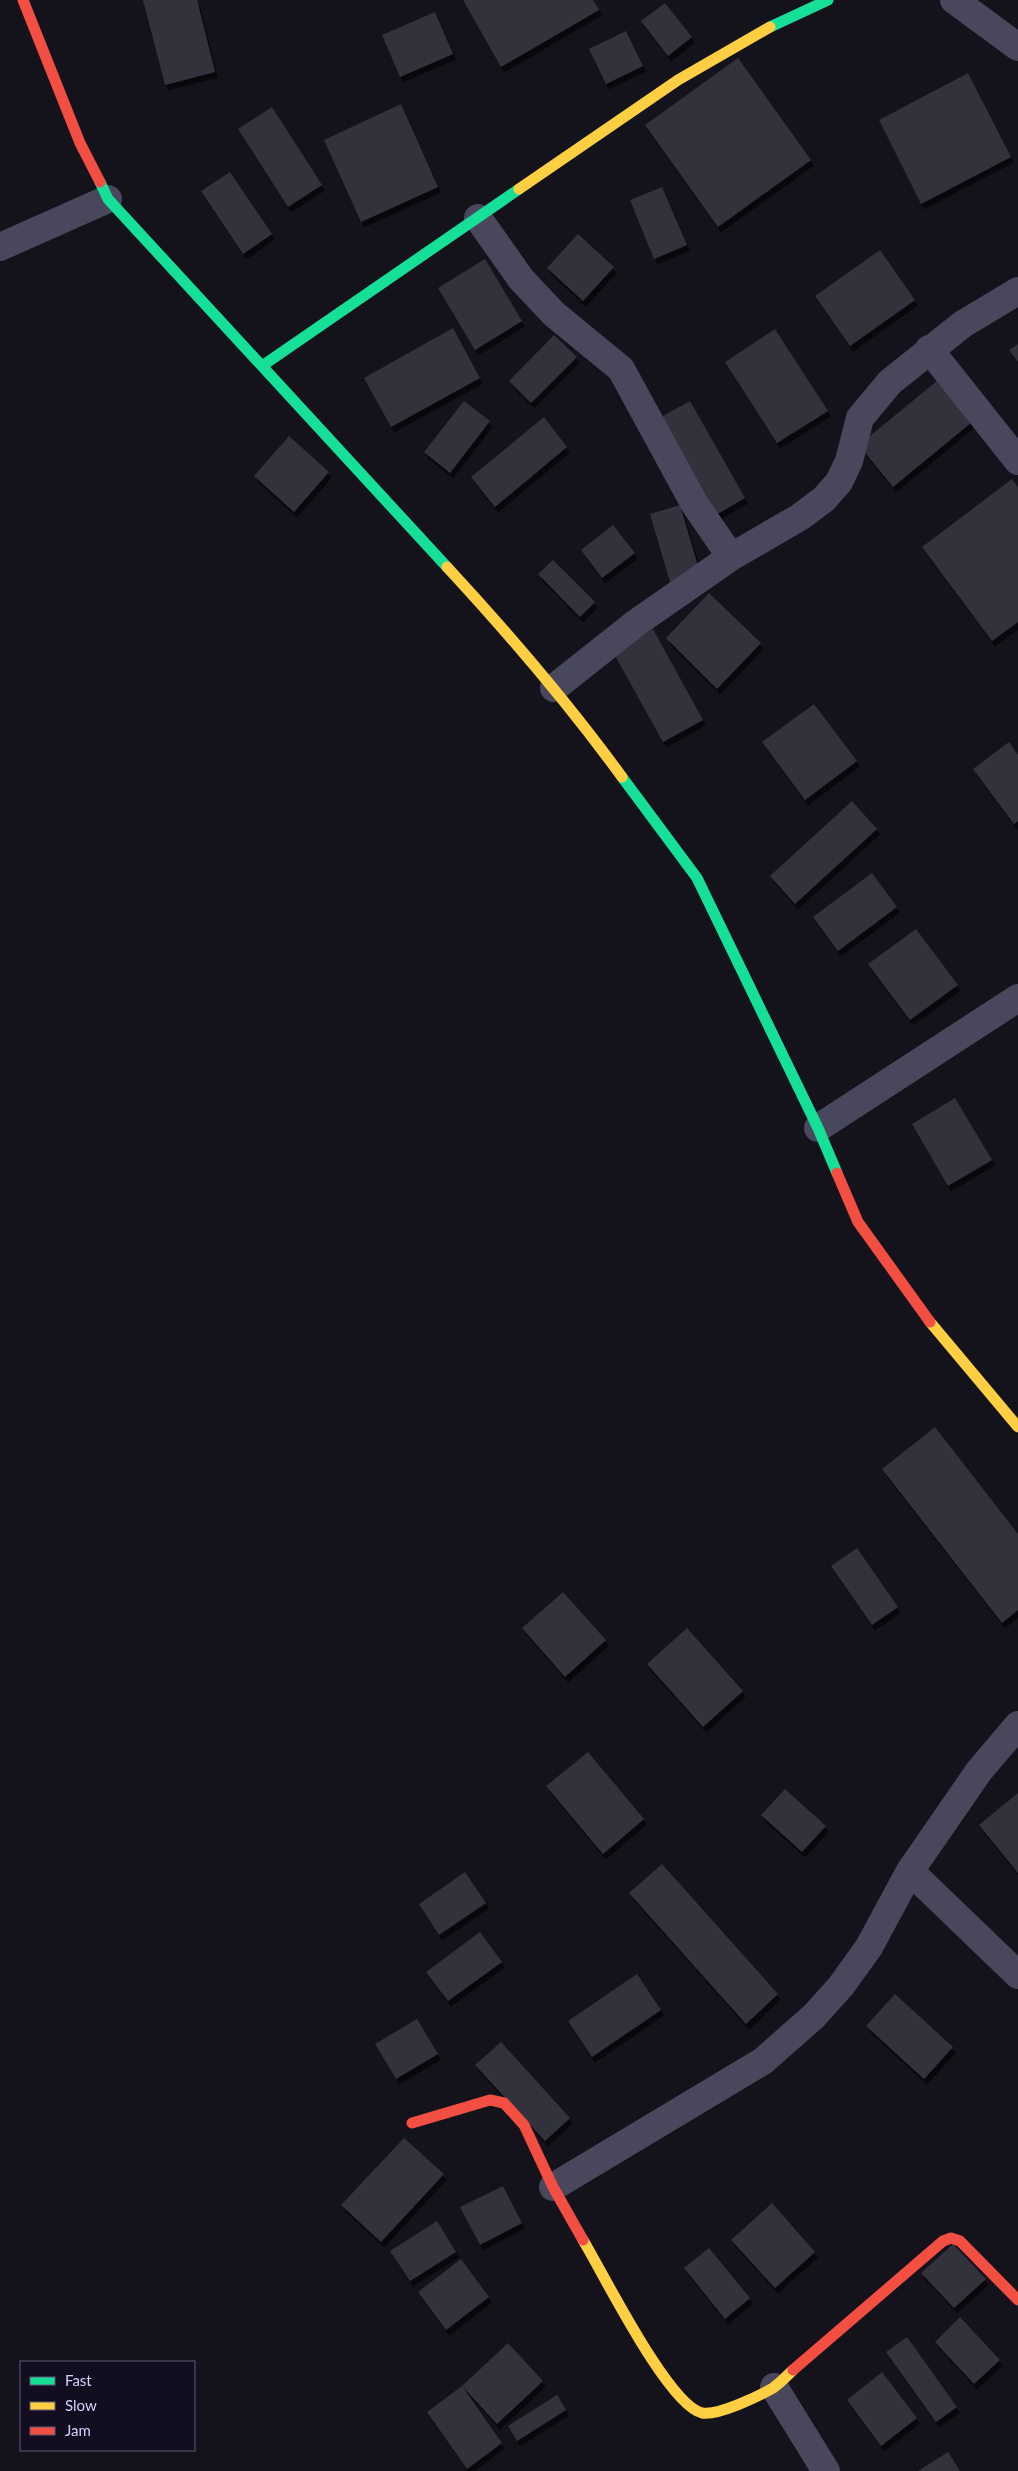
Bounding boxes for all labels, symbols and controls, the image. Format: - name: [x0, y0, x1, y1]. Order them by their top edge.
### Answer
- legend: [20, 2361, 195, 2451]
- text: Fast: [65, 2371, 92, 2389]
- text: Slow: [65, 2396, 97, 2414]
- text: Jam: [65, 2421, 91, 2439]

